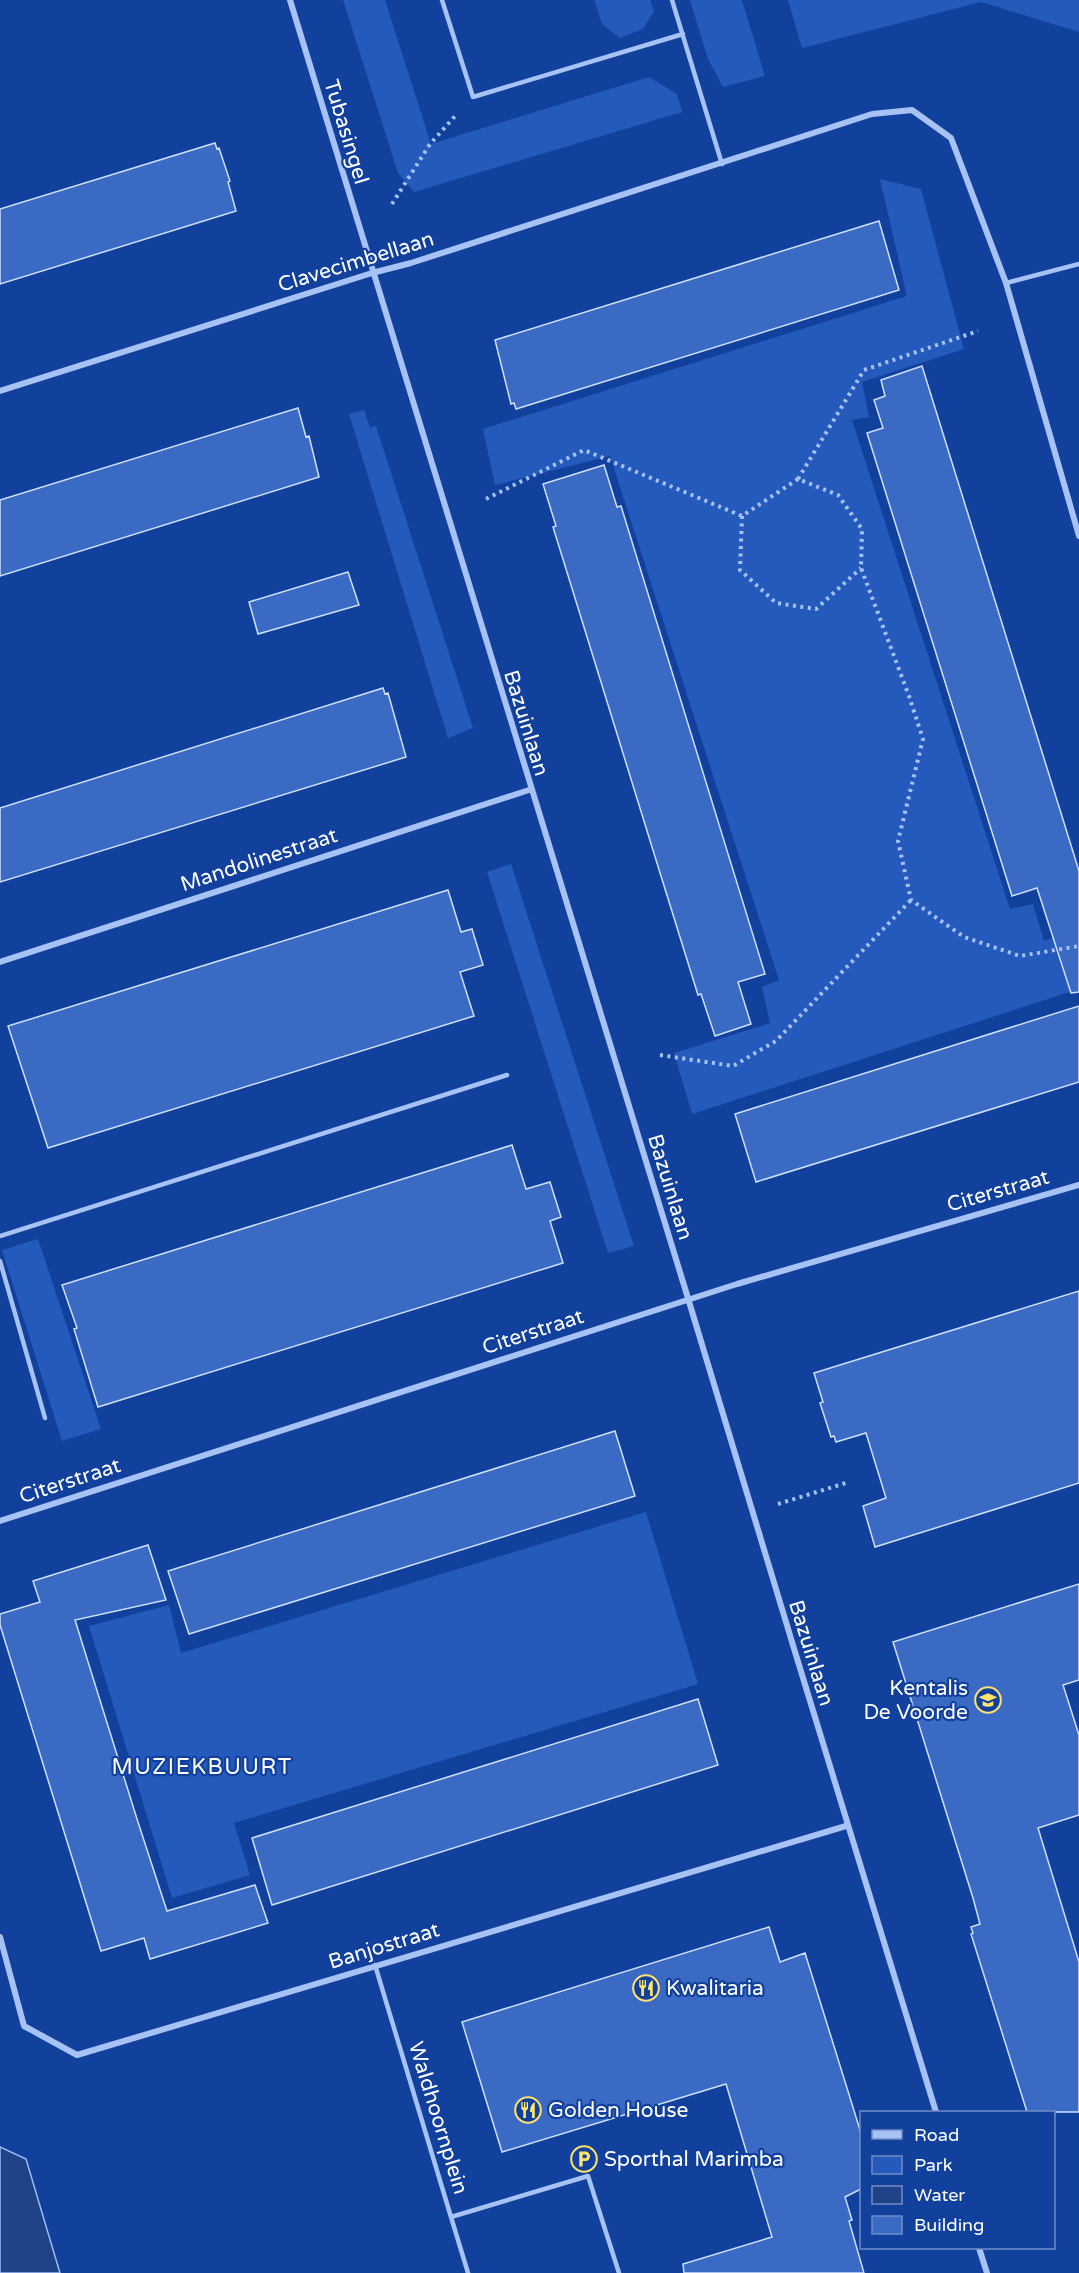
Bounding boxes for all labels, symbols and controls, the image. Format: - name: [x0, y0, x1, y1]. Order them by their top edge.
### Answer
- street label: Tubasingel: [318, 77, 374, 187]
- street label: Clavecimbellaan: [275, 226, 437, 298]
- street label: Bazuinlaan: [498, 667, 554, 779]
- street label: Mandolinestraat: [177, 823, 341, 897]
- street label: Bazuinlaan: [642, 1131, 698, 1243]
- street label: Citerstraat: [944, 1165, 1052, 1217]
- street label: Citerstraat: [479, 1304, 587, 1360]
- street label: Citerstraat: [16, 1453, 124, 1509]
- street label: Bazuinlaan: [783, 1597, 839, 1709]
- place label: Kentalis De Voorde: [863, 1676, 968, 1725]
- school or university icon: Kentalis De Voorde: [973, 1685, 1003, 1715]
- district label: MUZIEKBUURT: [111, 1754, 293, 1780]
- street label: Banjostraat: [326, 1917, 442, 1975]
- restaurant icon: Kwalitaria: [631, 1973, 661, 2003]
- place label: Kwalitaria: [666, 1976, 764, 2001]
- street label: Waldhoornplein: [403, 2039, 473, 2197]
- restaurant icon: Golden House: [513, 2095, 543, 2125]
- place label: Golden House: [548, 2098, 688, 2123]
- legend: [860, 2111, 1055, 2249]
- text: Road: [914, 2124, 959, 2146]
- parking icon: Sporthal Marimba: [569, 2144, 599, 2174]
- place label: Sporthal Marimba: [604, 2147, 784, 2172]
- text: Park: [914, 2154, 953, 2176]
- text: Water: [914, 2184, 965, 2206]
- text: Building: [914, 2214, 984, 2236]

